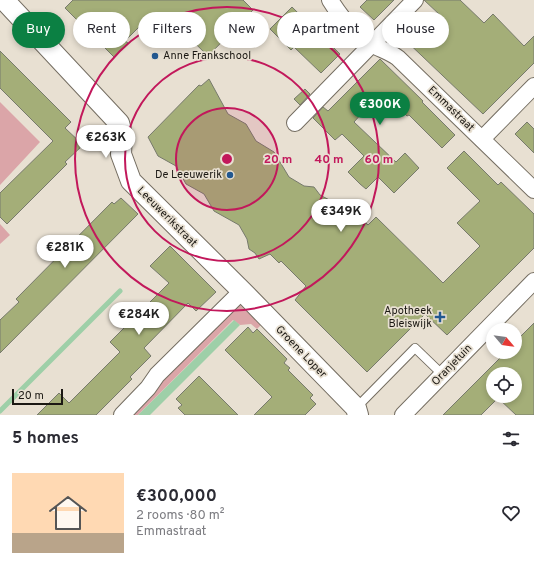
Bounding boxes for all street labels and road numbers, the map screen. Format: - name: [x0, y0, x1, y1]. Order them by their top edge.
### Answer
- street label: Emmastraat: [425, 83, 477, 135]
- street label: Leeuwerikstraat: [134, 184, 200, 250]
- street label: Groene Loper: [272, 323, 330, 382]
- street label: Oranjetuin: [429, 341, 475, 389]

